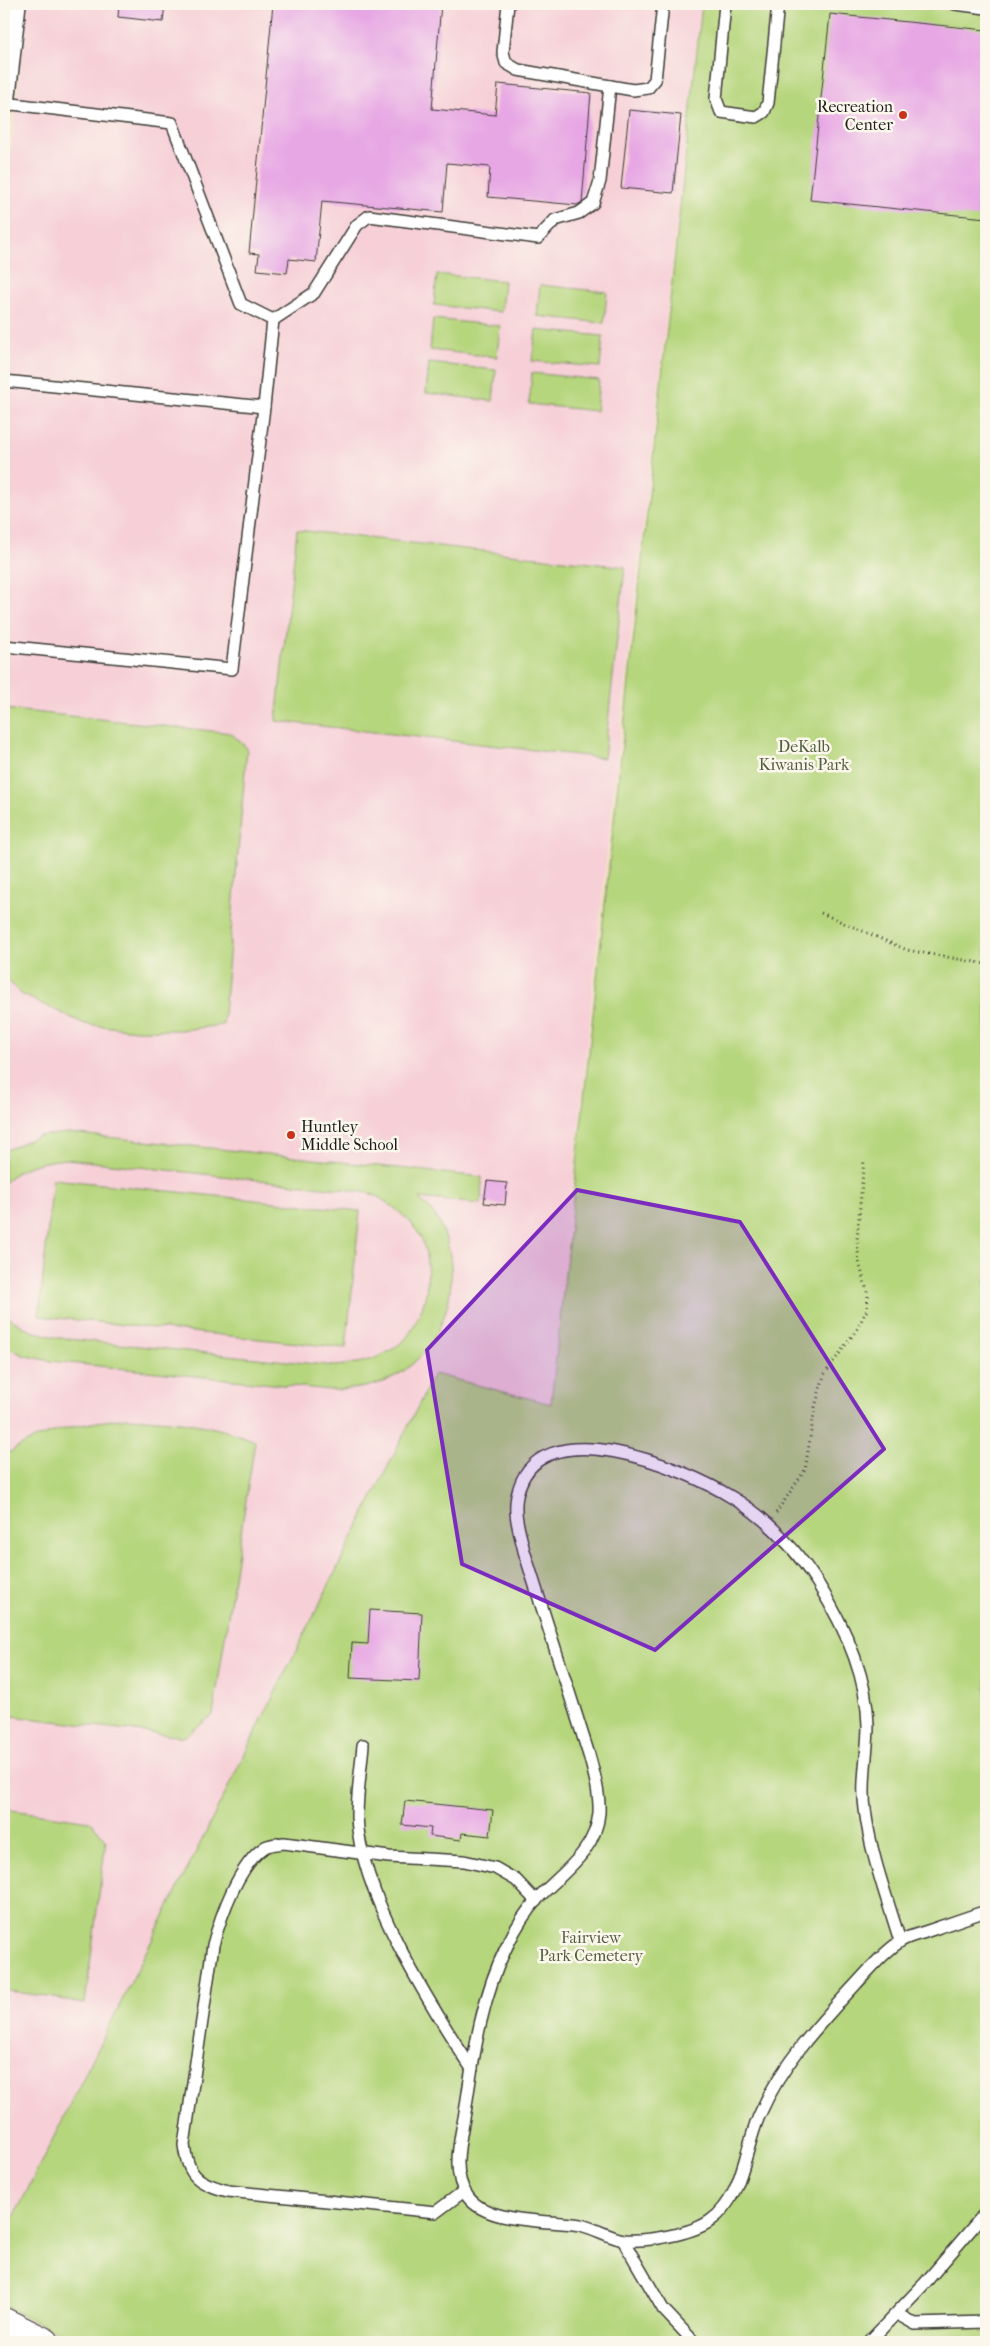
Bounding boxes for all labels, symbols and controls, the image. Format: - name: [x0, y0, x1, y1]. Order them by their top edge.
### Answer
- place label: Recreation Center: [817, 97, 894, 134]
- marker: Recreation Center: [897, 109, 909, 121]
- park label: DeKalb Kiwanis Park: [759, 737, 850, 774]
- place label: Huntley Middle School: [301, 1117, 399, 1154]
- marker: Huntley Middle School: [285, 1129, 297, 1141]
- park label: Fairview Park Cemetery: [539, 1928, 643, 1965]

